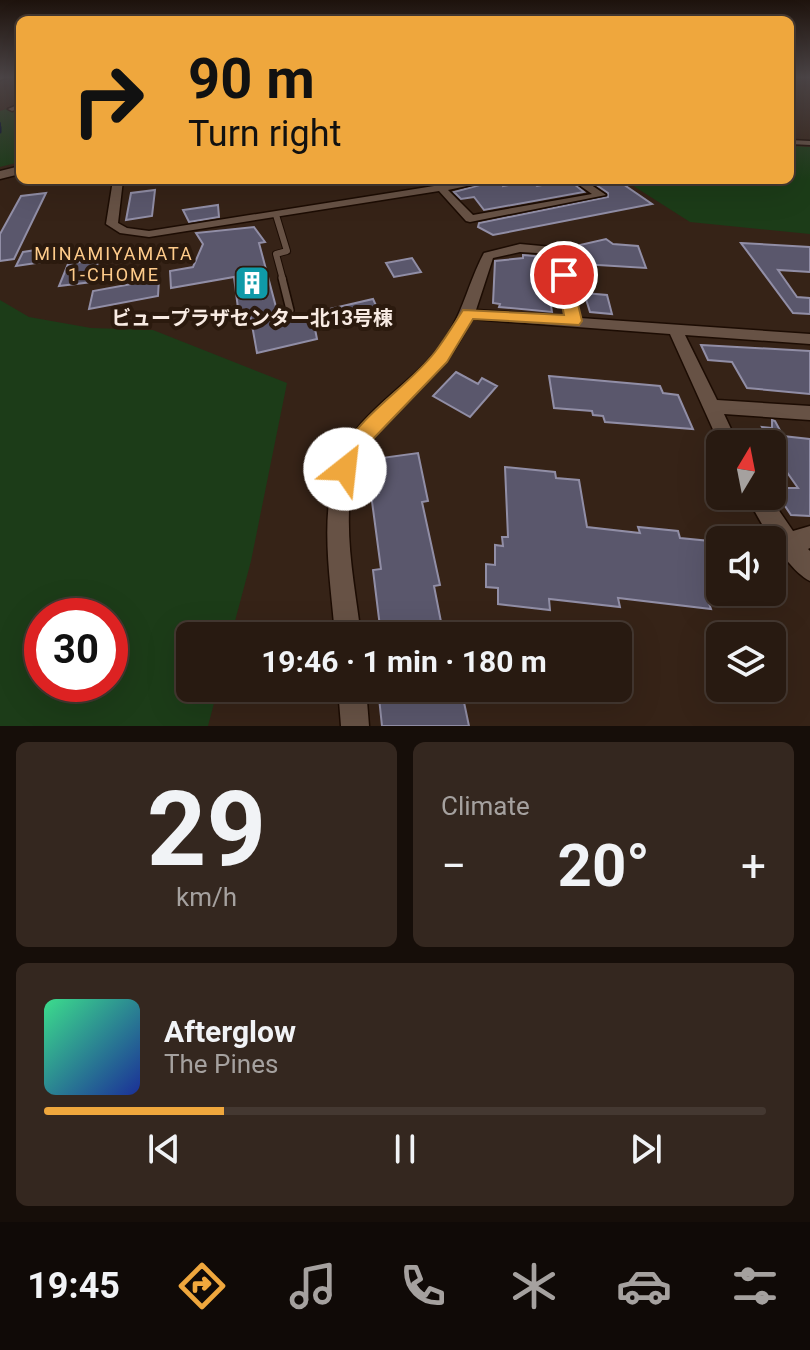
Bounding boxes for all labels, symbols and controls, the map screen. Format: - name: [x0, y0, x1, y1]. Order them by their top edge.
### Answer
- text: 90 m: [188, 46, 315, 112]
- icon: right: [56, 48, 160, 152]
- text: Turn right: [188, 113, 341, 155]
- pin: [530, 241, 598, 309]
- district label: MINAMIYAMATA 1-CHOME: [34, 243, 194, 285]
- icon: arrive: [542, 253, 586, 297]
- building icon: ビュープラザセンター北13号棟: [233, 264, 271, 302]
- place label: ビュープラザセンター北13号棟: [111, 306, 393, 330]
- position arrow: [303, 427, 387, 511]
- north arrow: [706, 430, 786, 510]
- map controls: [706, 430, 786, 702]
- button: sound: [706, 526, 786, 606]
- speed limit sign: 30: [24, 598, 128, 702]
- button: layers: [706, 622, 786, 702]
- text: 19:46 · 1 min · 180 m: [261, 644, 547, 679]
- text: 29: [147, 769, 266, 890]
- text: Climate: [441, 791, 530, 821]
- text: 20°: [557, 830, 650, 901]
- text: −: [441, 840, 466, 892]
- text: +: [741, 840, 766, 892]
- text: km/h: [176, 882, 237, 912]
- text: Afterglow: [164, 1014, 296, 1049]
- text: The Pines: [164, 1049, 278, 1079]
- icon: previous: [142, 1127, 186, 1171]
- icon: pause: [383, 1127, 427, 1171]
- icon: next: [624, 1127, 668, 1171]
- icon: directions: [174, 1258, 230, 1314]
- icon: music: [285, 1258, 341, 1314]
- icon: phone: [395, 1258, 451, 1314]
- icon: climate: [506, 1258, 562, 1314]
- icon: car: [616, 1258, 672, 1314]
- icon: filters: [727, 1258, 783, 1314]
- text: 19:45: [27, 1265, 120, 1307]

